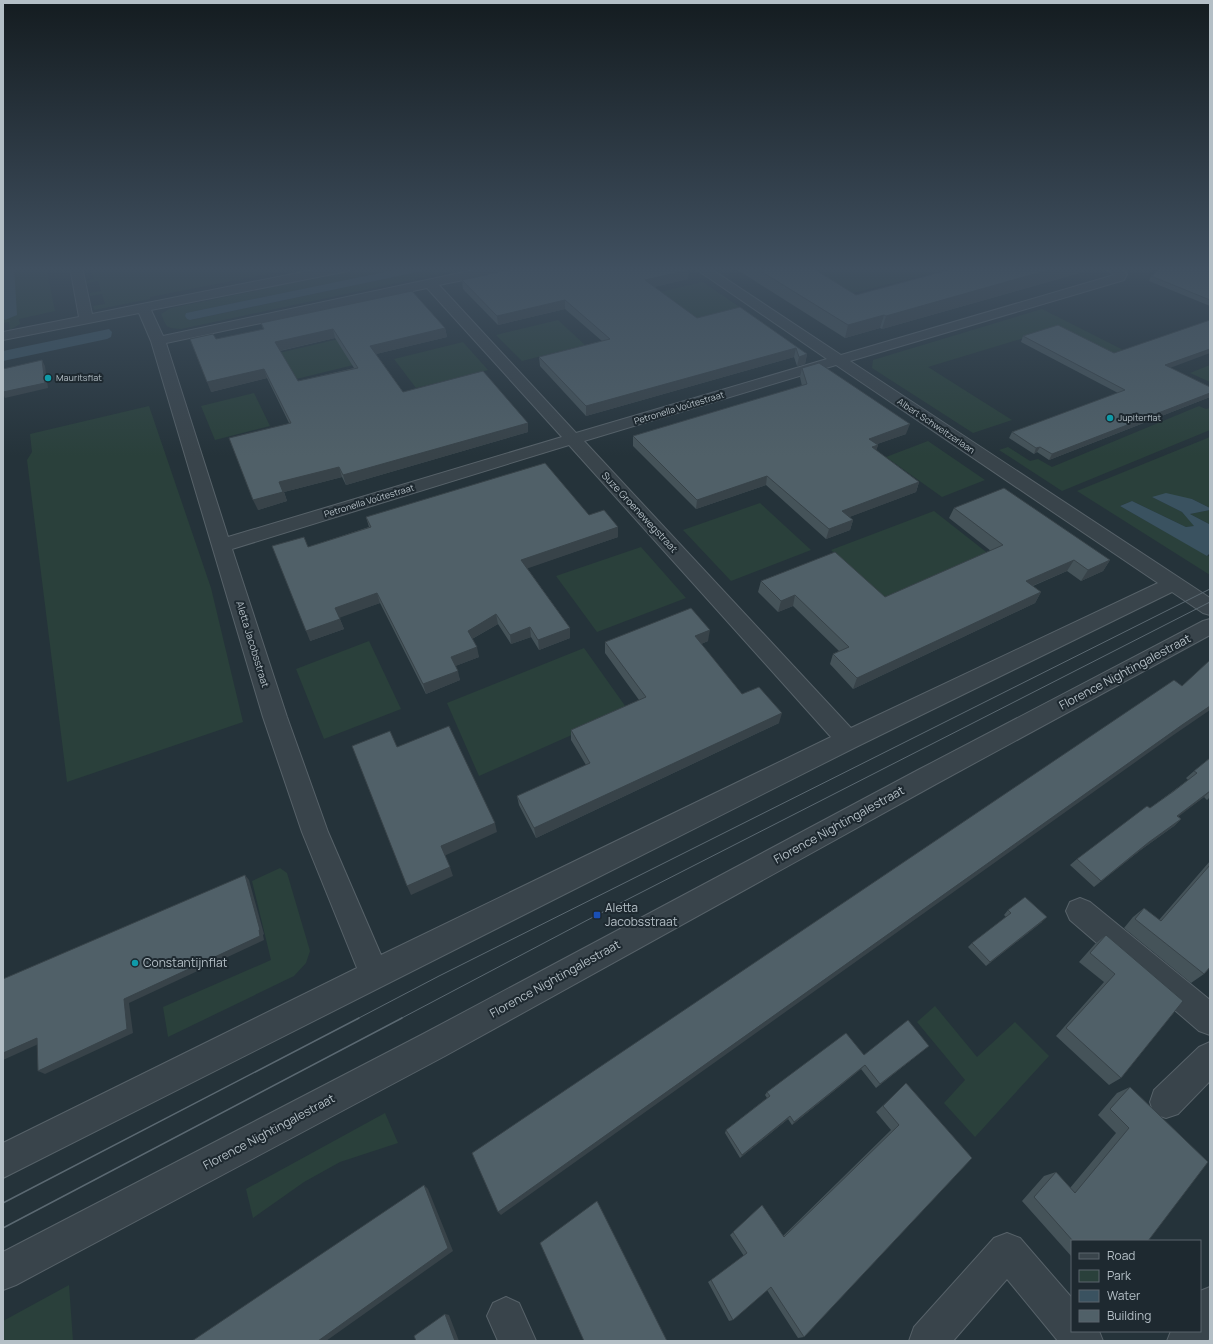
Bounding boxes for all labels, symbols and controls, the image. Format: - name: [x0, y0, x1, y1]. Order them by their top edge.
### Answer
- place label: Mauritsflat: [56, 371, 102, 384]
- marker: Mauritsflat: [43, 373, 53, 383]
- street label: Petronella Voûtestraat: [632, 388, 726, 427]
- street label: Albert Schweitzerlaan: [895, 395, 978, 456]
- place label: Jupiterflat: [1118, 411, 1161, 424]
- marker: Jupiterflat: [1105, 413, 1115, 423]
- street label: Suze Groenewegstraat: [599, 469, 681, 555]
- street label: Petronella Voûtestraat: [322, 481, 416, 520]
- street label: Aletta Jacobsstraat: [233, 599, 273, 689]
- street label: Florence Nightingalestraat: [1056, 629, 1194, 714]
- street label: Florence Nightingalestraat: [770, 781, 907, 868]
- place label: Aletta Jacobsstraat: [605, 899, 678, 930]
- marker: Aletta Jacobsstraat: [592, 910, 602, 920]
- street label: Florence Nightingalestraat: [486, 935, 623, 1022]
- place label: Constantijnflat: [143, 954, 228, 971]
- marker: Constantijnflat: [130, 958, 140, 968]
- street label: Florence Nightingalestraat: [200, 1089, 338, 1174]
- legend: [1071, 1240, 1201, 1332]
- text: Road: [1107, 1247, 1135, 1264]
- text: Park: [1107, 1267, 1132, 1284]
- text: Water: [1107, 1287, 1141, 1304]
- text: Building: [1107, 1307, 1151, 1324]

